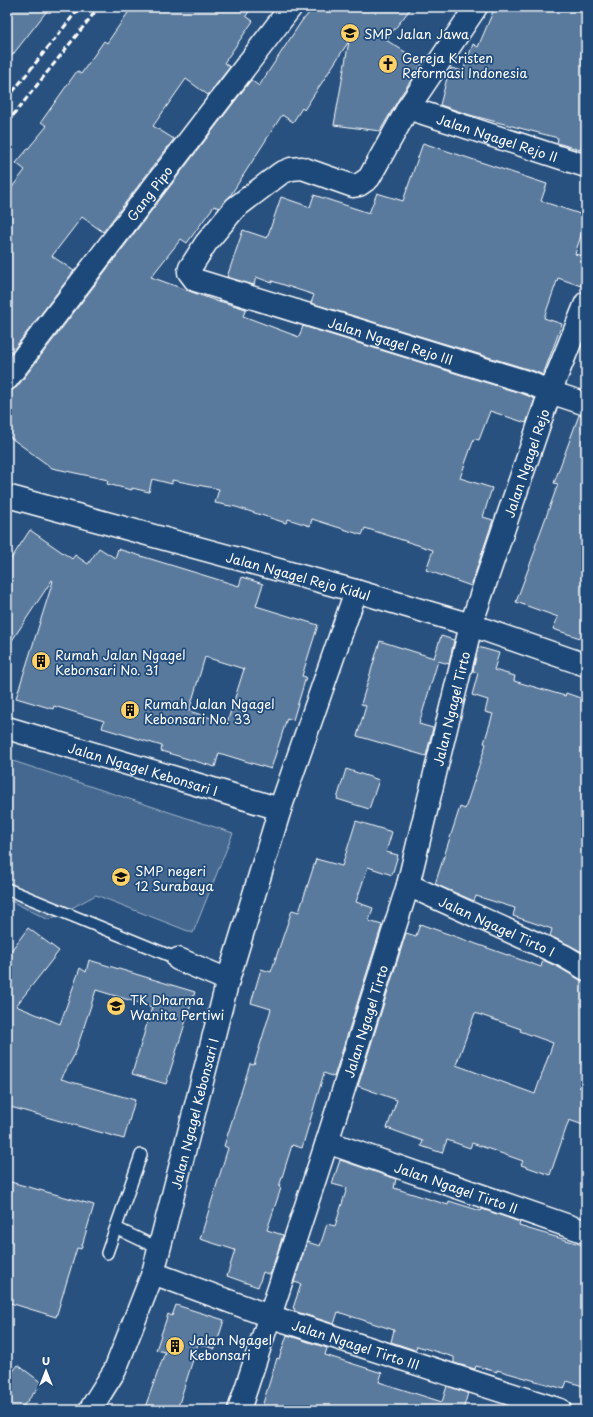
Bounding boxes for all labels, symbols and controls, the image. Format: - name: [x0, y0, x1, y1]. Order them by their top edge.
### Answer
- school or university icon: SMP Jalan Jawa: [339, 22, 361, 44]
- place label: SMP Jalan Jawa: [364, 24, 469, 43]
- place label: Gereja Kristen Reformasi Indonesia: [402, 48, 527, 82]
- church icon: Gereja Kristen Reformasi Indonesia: [377, 53, 399, 75]
- street label: Jalan Ngagel Rejo II: [434, 109, 560, 166]
- street label: Gang Pipo: [122, 161, 176, 225]
- street label: Jalan Ngagel Rejo III: [326, 312, 456, 368]
- street label: Jalan Ngagel Rejo: [499, 406, 553, 520]
- street label: Jalan Ngagel Rejo Kidul: [224, 547, 373, 604]
- place label: Rumah Jalan Ngagel Kebonsari No. 31: [55, 645, 186, 679]
- street label: Jalan Ngagel Tirto: [428, 649, 474, 768]
- building icon: Rumah Jalan Ngagel Kebonsari No. 31: [30, 650, 52, 672]
- place label: Rumah Jalan Ngagel Kebonsari No. 33: [144, 694, 275, 728]
- building icon: Rumah Jalan Ngagel Kebonsari No. 33: [119, 699, 141, 721]
- street label: Jalan Ngagel Kebonsari I: [66, 737, 220, 800]
- place label: SMP negeri 12 Surabaya: [135, 861, 214, 895]
- school or university icon: SMP negeri 12 Surabaya: [110, 866, 132, 888]
- street label: Jalan Ngagel Tirto I: [436, 891, 558, 960]
- street label: Jalan Ngagel Tirto: [338, 962, 392, 1080]
- place label: TK Dharma Wanita Pertiwi: [130, 990, 224, 1024]
- school or university icon: TK Dharma Wanita Pertiwi: [105, 995, 127, 1017]
- street label: Jalan Ngagel Kebonsari I: [165, 1036, 222, 1191]
- street label: Jalan Ngagel Tirto II: [392, 1157, 521, 1217]
- street label: Jalan Ngagel Tirto III: [290, 1315, 422, 1374]
- place label: Jalan Ngagel Kebonsari: [189, 1330, 272, 1364]
- building icon: Jalan Ngagel Kebonsari: [164, 1335, 186, 1357]
- north arrow: [26, 1351, 66, 1391]
- text: U: [42, 1352, 50, 1369]

